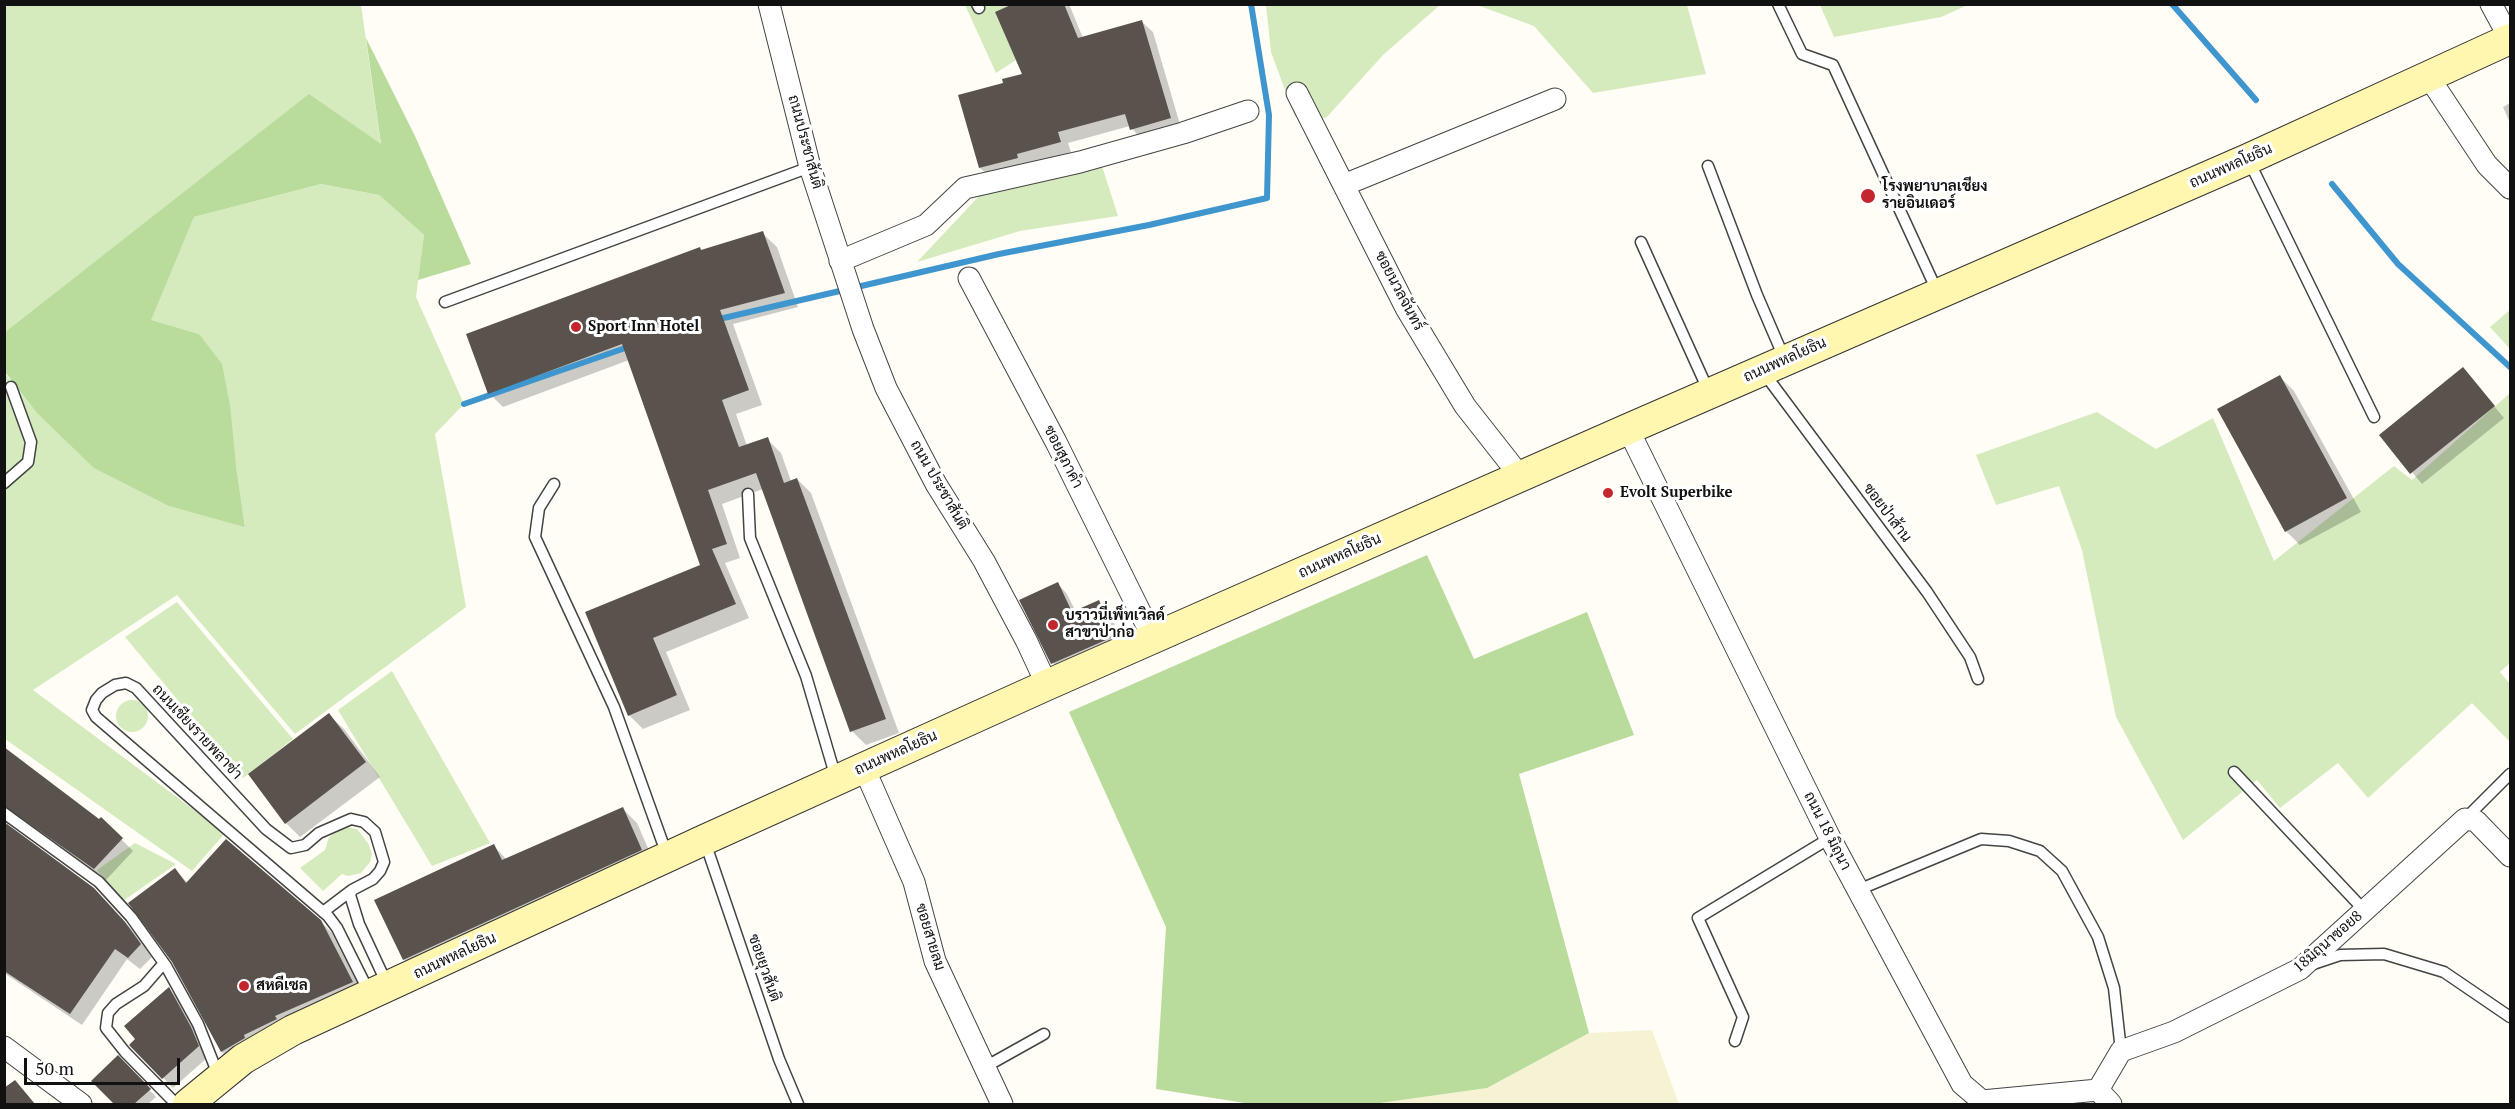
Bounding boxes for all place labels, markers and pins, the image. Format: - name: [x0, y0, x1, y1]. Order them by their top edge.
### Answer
- place label: โรงพยาบาลเชียง รายอินเดอร์: [1882, 178, 1987, 213]
- marker: โรงพยาบาลเชียง รายอินเดอร์: [1859, 187, 1877, 205]
- place label: Sport Inn Hotel: [588, 318, 699, 336]
- marker: Sport Inn Hotel: [569, 320, 583, 334]
- place label: Evolt Superbike: [1620, 484, 1733, 502]
- marker: Evolt Superbike: [1601, 486, 1615, 500]
- place label: บราวนี่เพ็ทเวิลด์ สาขาป่าก่อ: [1065, 607, 1165, 642]
- marker: บราวนี่เพ็ทเวิลด์ สาขาป่าก่อ: [1046, 618, 1060, 632]
- place label: สหดีเซล: [256, 977, 308, 995]
- marker: สหดีเซล: [237, 979, 251, 993]

